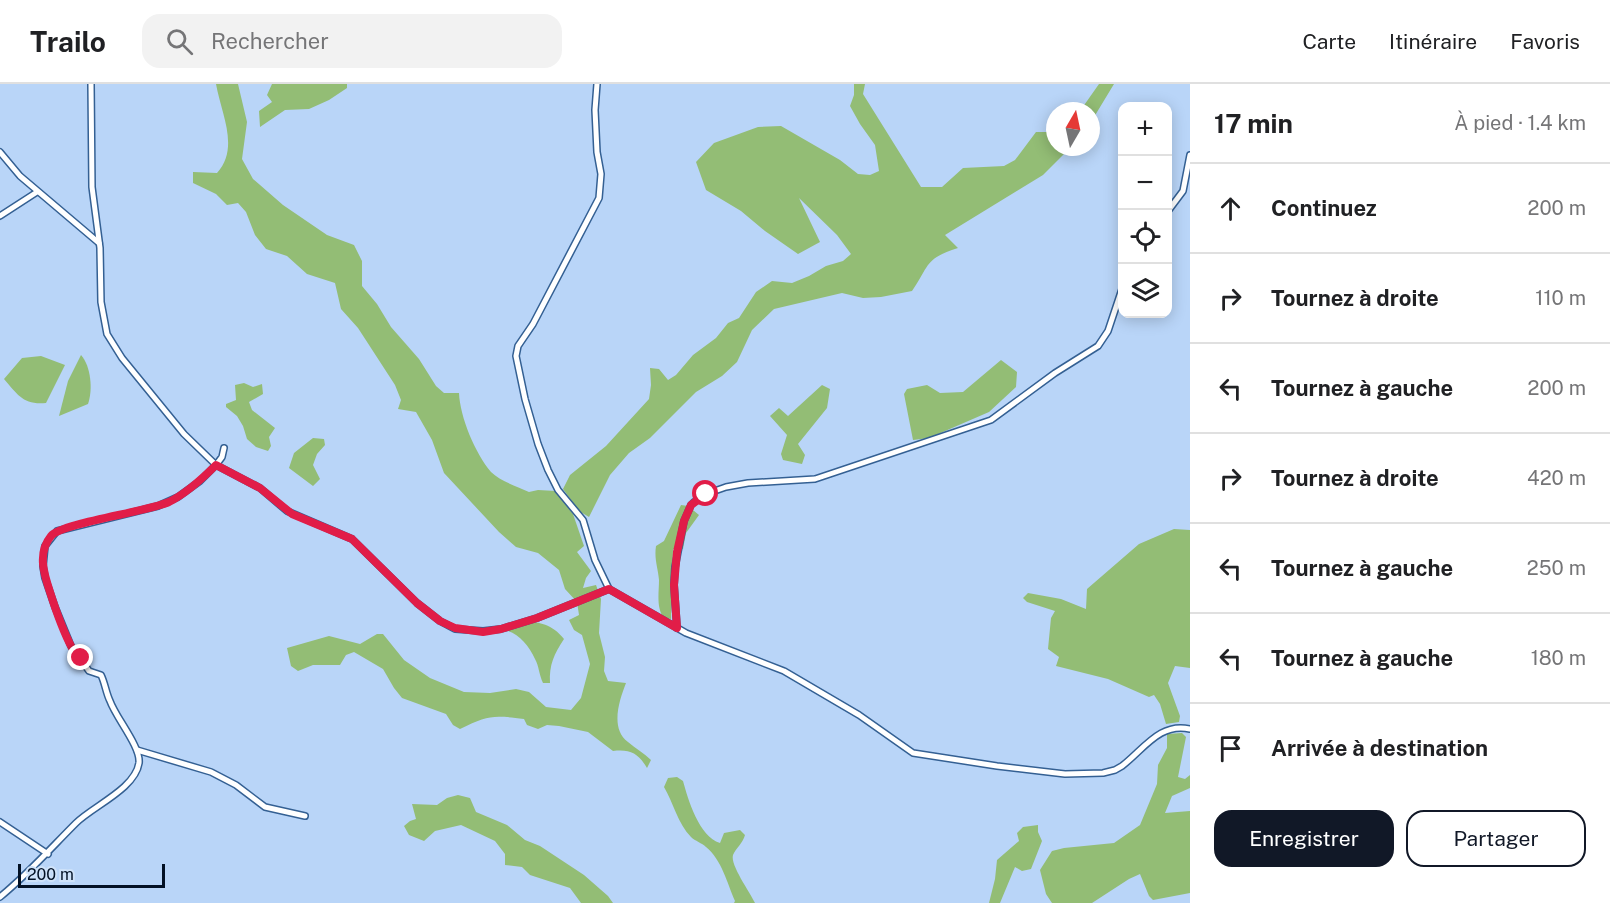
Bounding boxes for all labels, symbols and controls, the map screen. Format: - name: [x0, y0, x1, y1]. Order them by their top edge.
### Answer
- search box: [142, 14, 562, 68]
- text: Trailo: [30, 25, 106, 58]
- icon: search: [163, 25, 196, 58]
- text: Rechercher: [211, 28, 329, 54]
- text: Carte: [1302, 29, 1356, 54]
- text: Itinéraire: [1389, 29, 1477, 54]
- text: Favoris: [1510, 29, 1580, 54]
- north arrow: [1046, 102, 1100, 156]
- map controls: [1118, 102, 1172, 318]
- button: +: [1118, 102, 1172, 156]
- text: 17 min: [1214, 108, 1293, 139]
- text: À pied · 1.4 km: [1454, 111, 1586, 135]
- button: −: [1118, 156, 1172, 210]
- icon: ahead: [1214, 192, 1247, 225]
- text: Continuez: [1271, 195, 1377, 221]
- text: 200 m: [1528, 196, 1586, 220]
- button: locate: [1118, 210, 1172, 264]
- button: layers: [1118, 264, 1172, 318]
- icon: right: [1214, 282, 1247, 315]
- text: Tournez à droite: [1271, 285, 1439, 311]
- text: 110 m: [1535, 286, 1586, 310]
- icon: left: [1214, 372, 1247, 405]
- text: Tournez à gauche: [1271, 375, 1453, 401]
- text: 200 m: [1528, 376, 1586, 400]
- icon: right: [1214, 462, 1247, 495]
- text: Tournez à droite: [1271, 465, 1439, 491]
- text: 420 m: [1527, 466, 1586, 490]
- route start: [692, 480, 718, 506]
- icon: left: [1214, 552, 1247, 585]
- text: Tournez à gauche: [1271, 555, 1453, 581]
- text: 250 m: [1527, 556, 1586, 580]
- icon: left: [1214, 642, 1247, 675]
- route end: [67, 644, 93, 670]
- text: Tournez à gauche: [1271, 645, 1453, 671]
- text: 180 m: [1531, 646, 1586, 670]
- icon: arrive: [1214, 732, 1247, 765]
- text: Arrivée à destination: [1271, 735, 1488, 761]
- button: Enregistrer: [1214, 810, 1394, 867]
- button: Partager: [1406, 810, 1586, 867]
- scale bar: [18, 861, 165, 888]
- text: 200 m: [27, 865, 74, 884]

